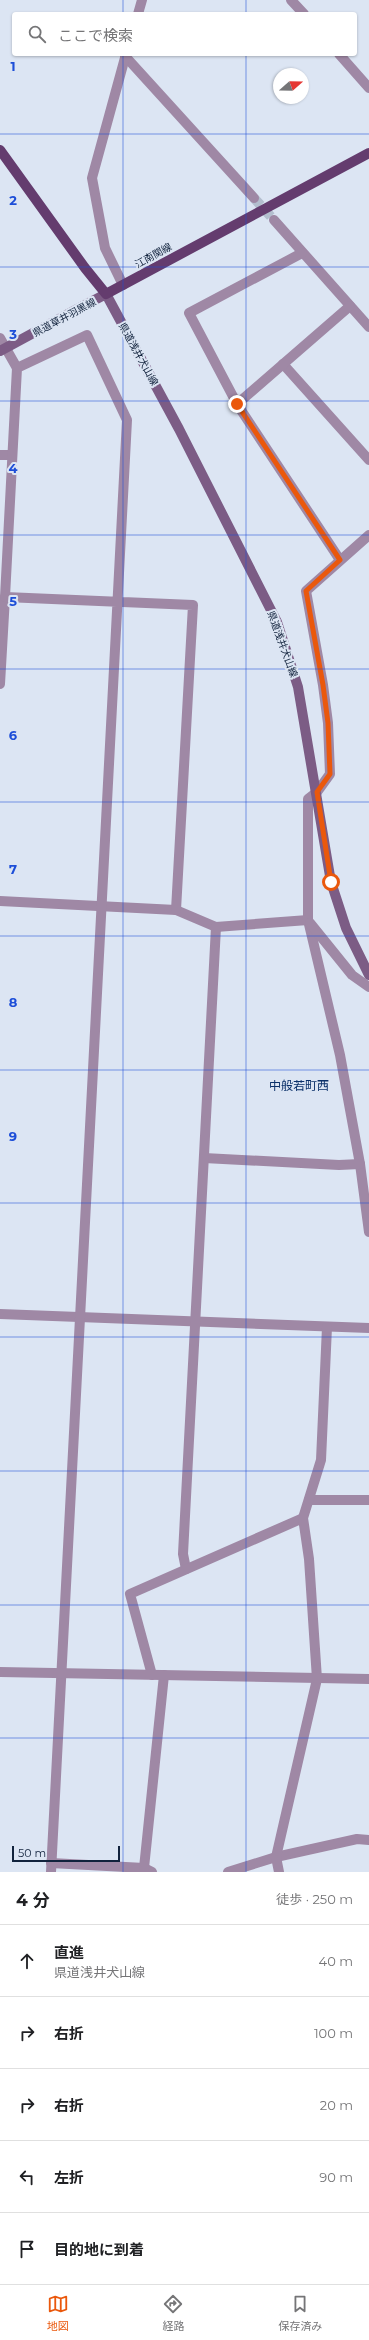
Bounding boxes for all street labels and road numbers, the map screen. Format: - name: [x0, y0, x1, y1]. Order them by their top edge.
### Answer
- street label: 江南関線: [133, 240, 174, 271]
- street label: 県道草井羽黒線: [30, 295, 98, 340]
- street label: 県道浅井犬山線: [116, 320, 161, 388]
- street label: 県道浅井犬山線: [264, 609, 301, 679]

